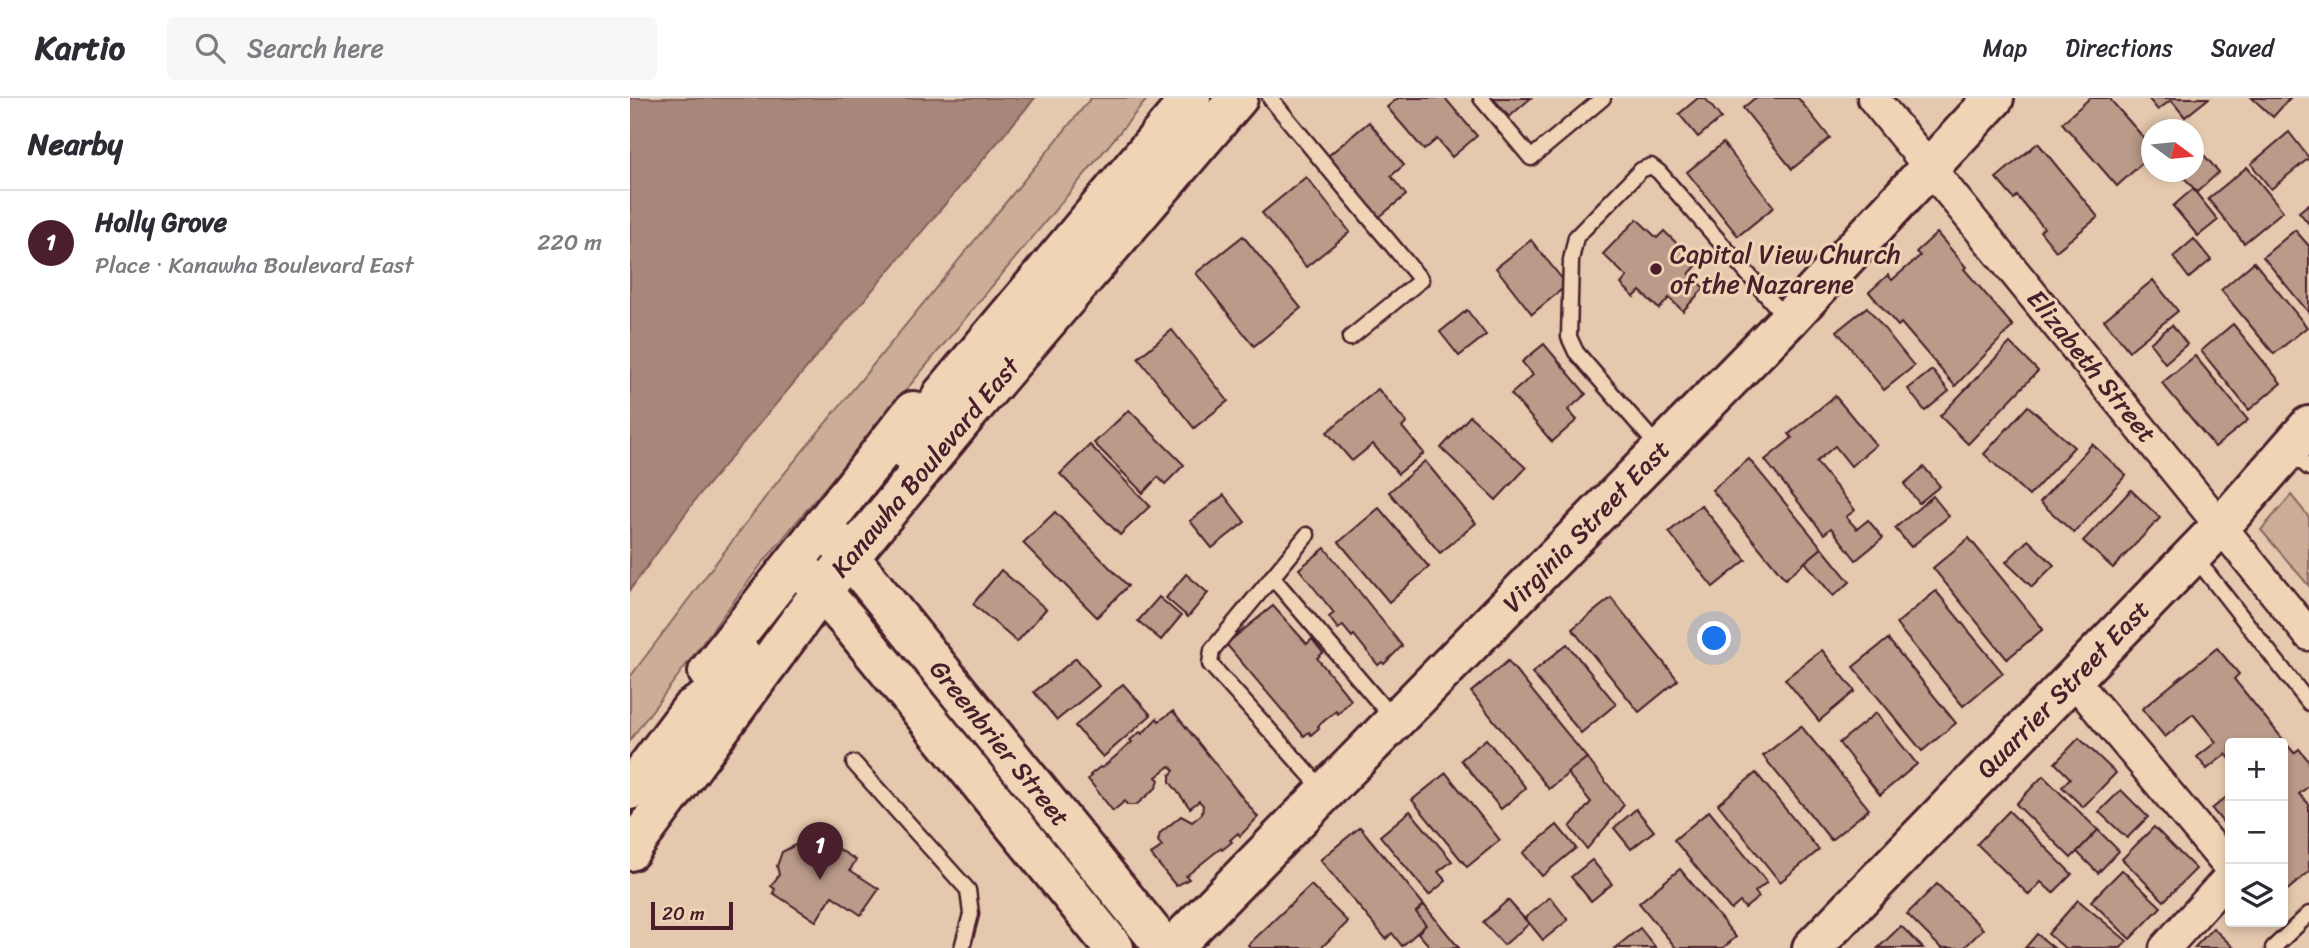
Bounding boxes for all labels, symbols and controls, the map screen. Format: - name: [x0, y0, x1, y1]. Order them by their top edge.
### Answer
- search box: [167, 17, 657, 80]
- text: Kartio: [35, 19, 125, 77]
- text: Search here: [247, 25, 384, 71]
- text: Map: [1983, 27, 2027, 69]
- text: Directions: [2065, 27, 2173, 69]
- text: Saved: [2211, 27, 2274, 69]
- icon: search: [191, 29, 229, 67]
- text: Nearby: [28, 117, 123, 171]
- north arrow: [2141, 119, 2204, 182]
- text: Holly Grove: [95, 199, 227, 245]
- text: 1: [46, 222, 56, 263]
- text: 220 m: [537, 222, 602, 263]
- place label: Capital View Church of the Nazarene: [1670, 231, 1901, 307]
- text: Place · Kanawha Boulevard East: [95, 245, 414, 286]
- marker: Capital View Church of the Nazarene: [1648, 261, 1664, 277]
- street label: Elizabeth Street: [2015, 278, 2169, 454]
- street label: Kanawha Boulevard East: [818, 345, 1033, 588]
- street label: Virginia Street East: [1491, 428, 1681, 624]
- street label: Quarrier Street East: [1965, 588, 2161, 790]
- your location: [1697, 621, 1731, 655]
- street label: Greenbrier Street: [918, 649, 1082, 837]
- map controls: [2225, 738, 2288, 927]
- button: +: [2225, 738, 2288, 801]
- button: −: [2225, 801, 2288, 864]
- pin: 1: [797, 822, 843, 880]
- button: layers: [2225, 864, 2288, 927]
- text: 20 m: [662, 897, 705, 930]
- scale bar: [651, 899, 733, 931]

